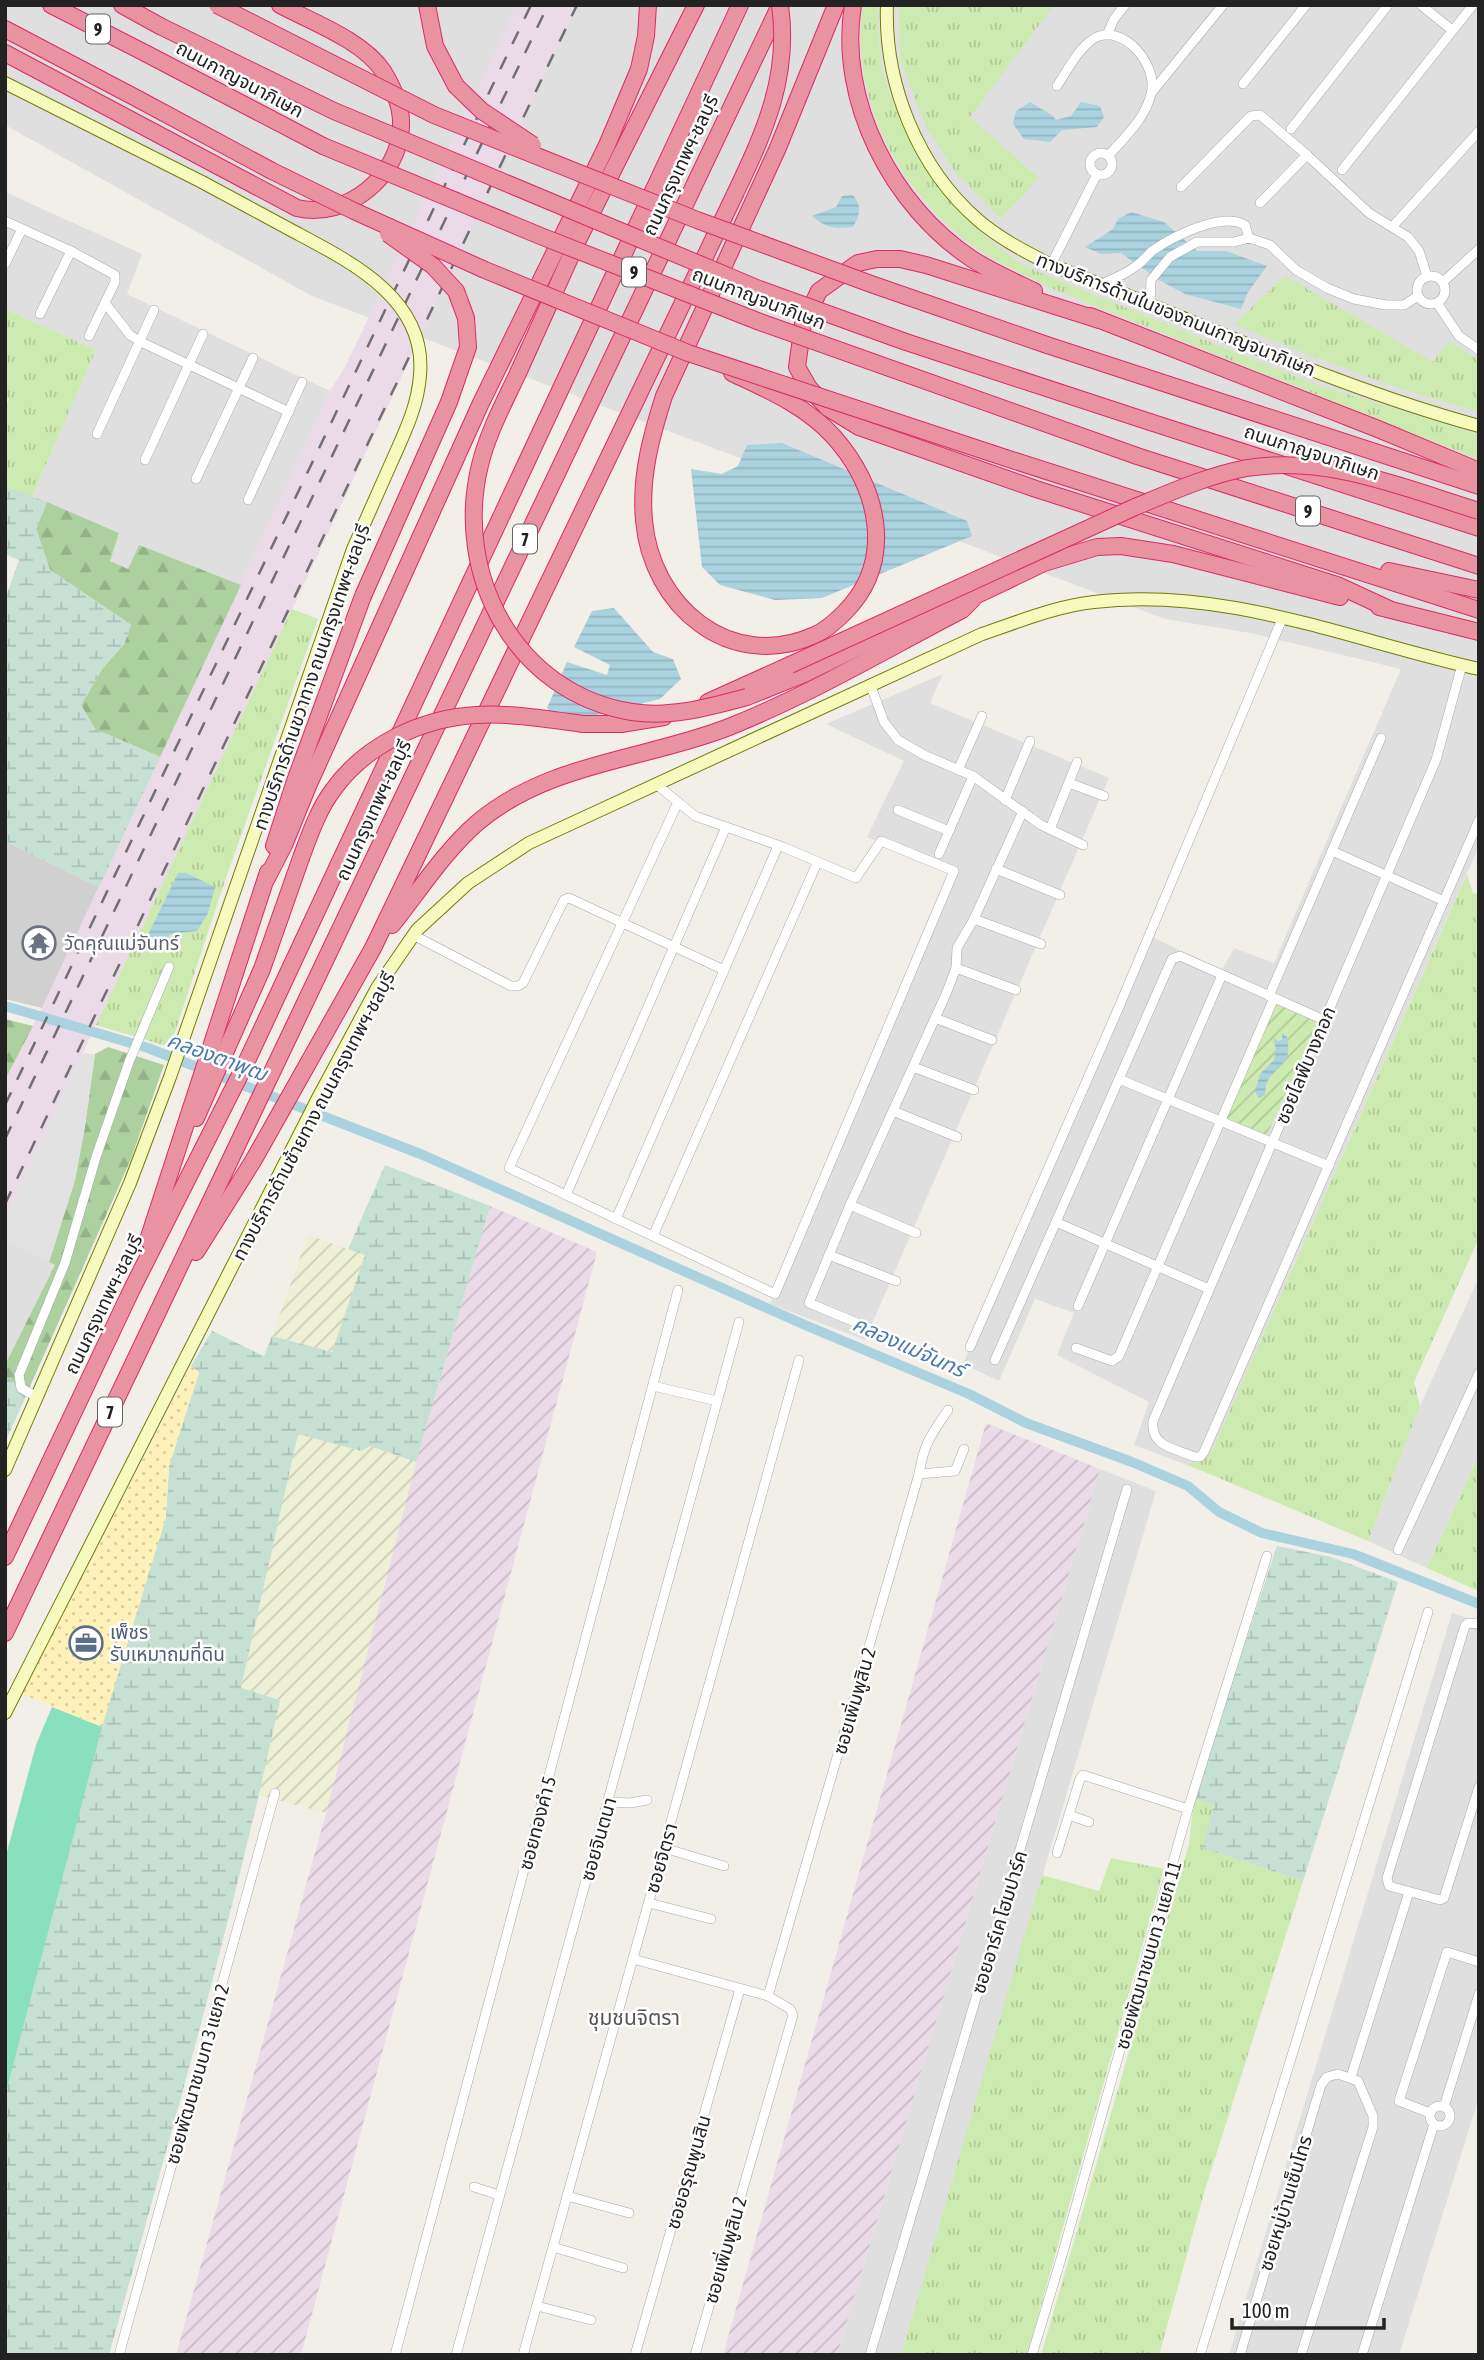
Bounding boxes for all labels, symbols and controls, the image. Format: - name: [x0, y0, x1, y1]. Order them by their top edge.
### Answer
- road number: 9: [86, 15, 110, 44]
- street label: ถนนกาญจนาภิเษก: [173, 36, 307, 122]
- street label: ถนนกรุงเทพฯ-ชลบุรี: [638, 91, 723, 239]
- street label: ทางบริการด้านในของถนนกาญจนาภิเษก: [1033, 248, 1319, 380]
- road number: 9: [622, 258, 646, 286]
- street label: ถนนกาญจนาภิเษก: [689, 262, 829, 334]
- street label: ถนนกาญจนาภิเษก: [1242, 420, 1382, 484]
- road number: 9: [1296, 496, 1320, 526]
- street label: ทางบริการด้านขวาทาง ถนนกรุงเทพฯ-ชลบุรี: [248, 521, 374, 833]
- road number: 7: [513, 524, 537, 554]
- street label: ถนนกรุงเทพฯ-ชลบุรี: [330, 736, 416, 884]
- temple icon: วัดคุณแม่จันทร์: [20, 924, 58, 962]
- place label: วัดคุณแม่จันทร์: [64, 932, 180, 955]
- street label: ทางบริการด้านซ้ายทาง ถนนกรุงเทพฯ-ชลบุรี: [227, 968, 400, 1265]
- street label: ซอยไลฟ์บางกอก: [1270, 1003, 1340, 1127]
- water label: คลองตาพุฒ: [164, 1027, 272, 1088]
- street label: ถนนกรุงเทพฯ-ชลบุรี: [60, 1231, 147, 1378]
- water label: คลองแม่จันทร์: [849, 1311, 973, 1383]
- road number: 7: [98, 1398, 122, 1427]
- place label: เพ็ชร รับเหมาถมที่ดิน: [110, 1621, 225, 1665]
- office icon: เพ็ชร รับเหมาถมที่ดิน: [67, 1624, 105, 1662]
- street label: ซอยเพิ่มพูสิน 2: [827, 1645, 882, 1758]
- street label: ซอยทองคำ 5: [514, 1774, 560, 1872]
- street label: ซอยจินตนา: [576, 1795, 620, 1883]
- street label: ซอยจิตรา: [641, 1820, 681, 1896]
- street label: ซอยอาร์เค โฮมปาร์ค: [967, 1848, 1031, 1996]
- street label: ซอยพัฒนาชนบท 3 แยก 11: [1111, 1858, 1185, 2052]
- street label: ซอยพัฒนาชนบท 3 แยก 2: [161, 1981, 233, 2167]
- district label: ชุมชนจิตรา: [588, 2005, 680, 2031]
- street label: ซอยอรุณพูนสิน: [661, 2112, 717, 2232]
- street label: ซอยหมู่บ้านเซ็นโทร: [1254, 2133, 1318, 2274]
- street label: ซอยเพิ่มพูสิน 2: [698, 2194, 753, 2307]
- scale bar: [1232, 2286, 1384, 2330]
- text: 100 m: [1242, 2298, 1290, 2322]

